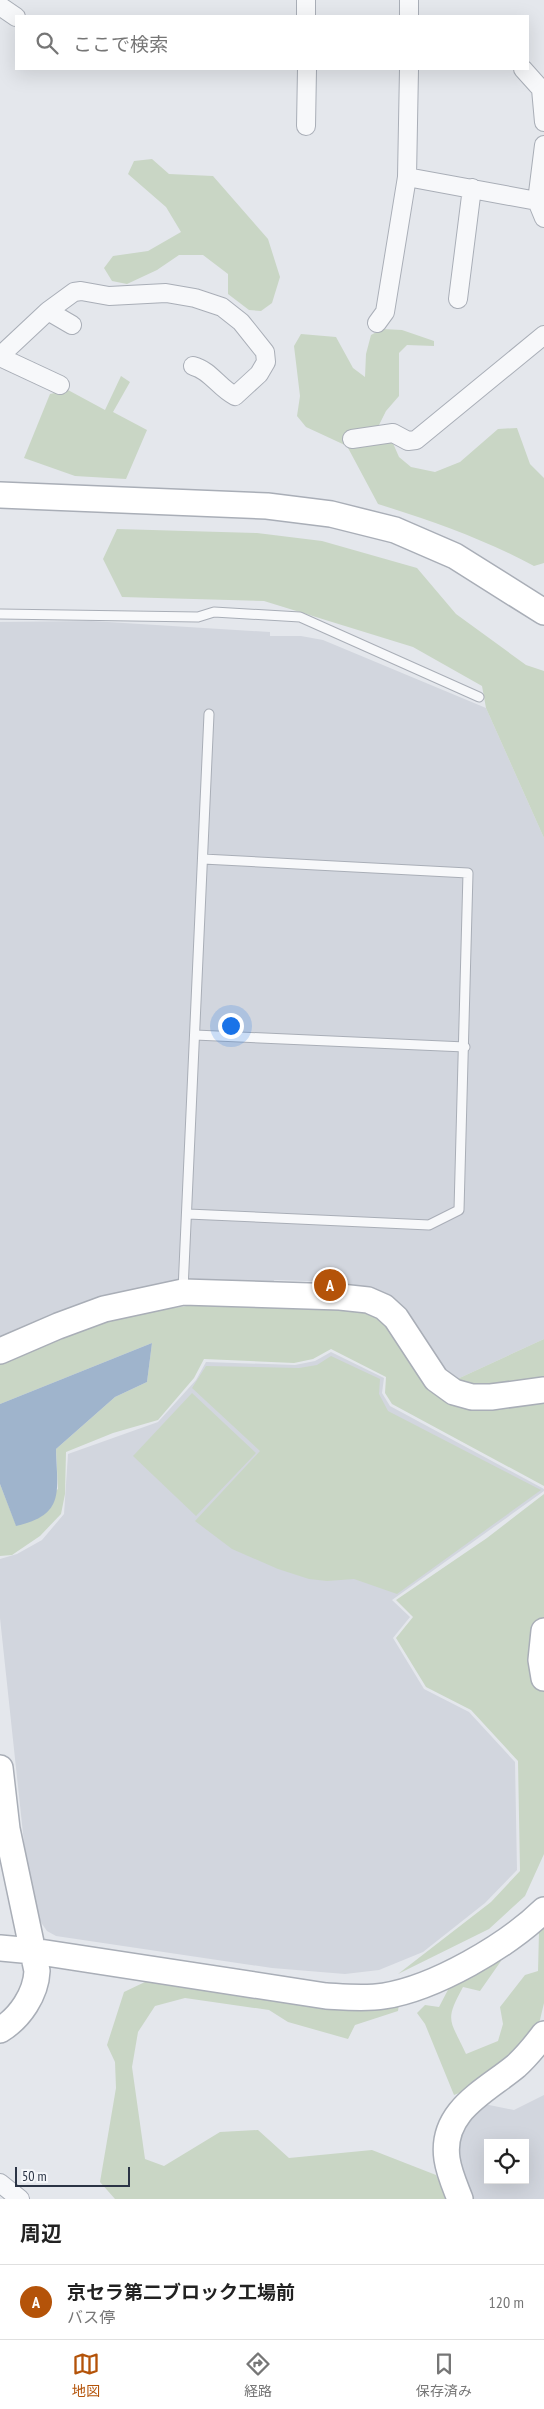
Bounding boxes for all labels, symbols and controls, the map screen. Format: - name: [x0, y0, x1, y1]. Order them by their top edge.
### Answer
- search box: [15, 15, 529, 70]
- icon: search: [33, 29, 61, 57]
- text: ここで検索: [73, 32, 168, 56]
- your location: [218, 1013, 244, 1039]
- pin: A: [314, 1266, 346, 1304]
- map controls: [484, 2139, 529, 2184]
- button: locate: [484, 2139, 529, 2184]
- scale bar: [15, 2164, 130, 2187]
- text: 50 m: [22, 2167, 47, 2185]
- text: 周辺: [20, 2220, 62, 2247]
- text: 京セラ第二ブロック工場前: [67, 2280, 295, 2304]
- text: A: [32, 2292, 40, 2312]
- text: 120 m: [489, 2292, 524, 2312]
- text: バス停: [67, 2307, 115, 2327]
- tab: 地図: [72, 2350, 100, 2400]
- tab: 経路: [244, 2350, 272, 2400]
- tab: 保存済み: [416, 2350, 472, 2400]

